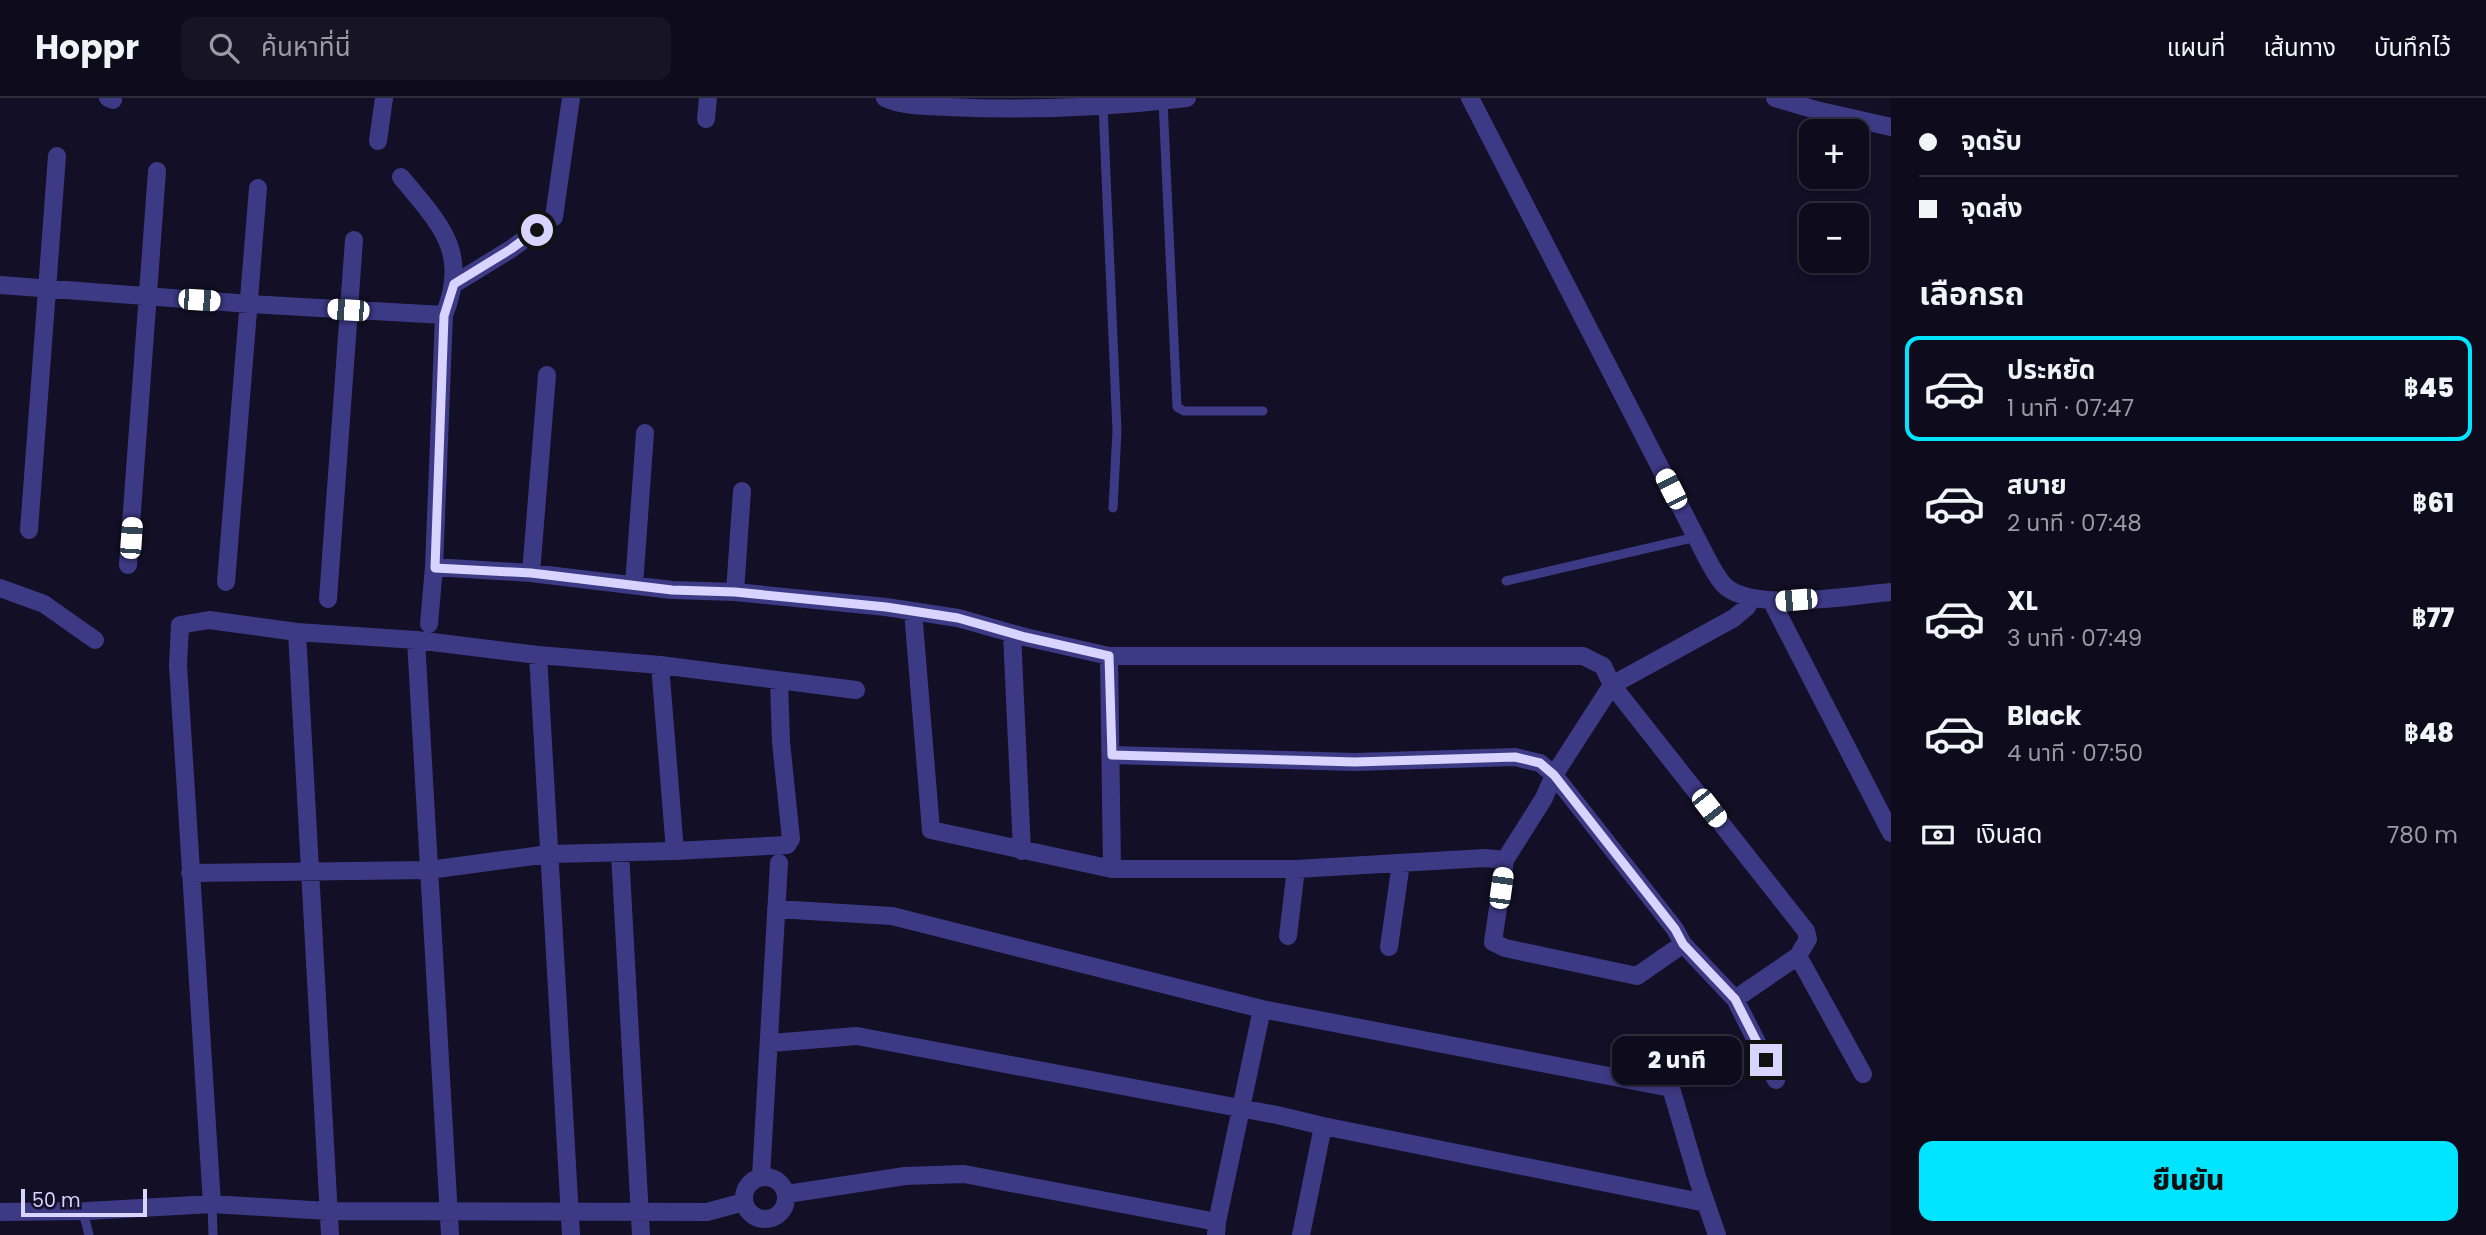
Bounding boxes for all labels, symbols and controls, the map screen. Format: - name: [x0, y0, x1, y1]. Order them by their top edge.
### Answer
- search box: [181, 17, 671, 80]
- text: Hoppr: [35, 24, 139, 71]
- icon: search: [205, 29, 243, 67]
- text: ค้นหาที่นี่: [261, 29, 351, 65]
- text: แผนที่: [2167, 31, 2225, 64]
- text: เส้นทาง: [2263, 31, 2336, 64]
- text: บันทึกไว้: [2374, 31, 2451, 64]
- map controls: [1799, 119, 1869, 273]
- button: +: [1799, 119, 1869, 189]
- text: จุดรับ: [1961, 123, 2022, 159]
- text: จุดส่ง: [1961, 190, 2023, 226]
- button: −: [1799, 203, 1869, 273]
- route start: [521, 214, 553, 246]
- text: เลือกรถ: [1919, 271, 2024, 316]
- car: [178, 288, 221, 312]
- car: [327, 298, 370, 322]
- text: ประหยัด: [2007, 352, 2095, 388]
- icon: car: [1923, 357, 1986, 420]
- text: ฿45: [2404, 370, 2454, 406]
- text: 1 นาที · 07:47: [2007, 392, 2134, 424]
- car: [1653, 466, 1690, 512]
- text: สบาย: [2007, 467, 2067, 503]
- icon: car: [1923, 472, 1986, 535]
- text: ฿61: [2412, 485, 2454, 521]
- text: 2 นาที · 07:48: [2007, 507, 2142, 539]
- car: [120, 516, 143, 560]
- text: XL: [2007, 583, 2038, 619]
- icon: car: [1923, 587, 1986, 650]
- car: [1775, 588, 1818, 612]
- text: ฿77: [2412, 600, 2454, 636]
- text: 3 นาที · 07:49: [2007, 622, 2142, 654]
- text: Black: [2007, 698, 2081, 734]
- icon: car: [1923, 702, 1986, 765]
- text: ฿48: [2404, 715, 2454, 751]
- text: 4 นาที · 07:50: [2007, 737, 2143, 769]
- car: [1688, 785, 1731, 831]
- icon: cash: [1919, 816, 1957, 854]
- text: เงินสด: [1975, 816, 2042, 852]
- text: 780 m: [2387, 819, 2458, 851]
- car: [1488, 866, 1515, 910]
- callout: 2 นาที: [1612, 1035, 1742, 1084]
- text: 2 นาที: [1648, 1044, 1706, 1076]
- route end: [1750, 1044, 1782, 1076]
- button: ยืนยัน: [1919, 1141, 2458, 1221]
- scale bar: [21, 1186, 147, 1218]
- text: 50 m: [32, 1187, 81, 1214]

